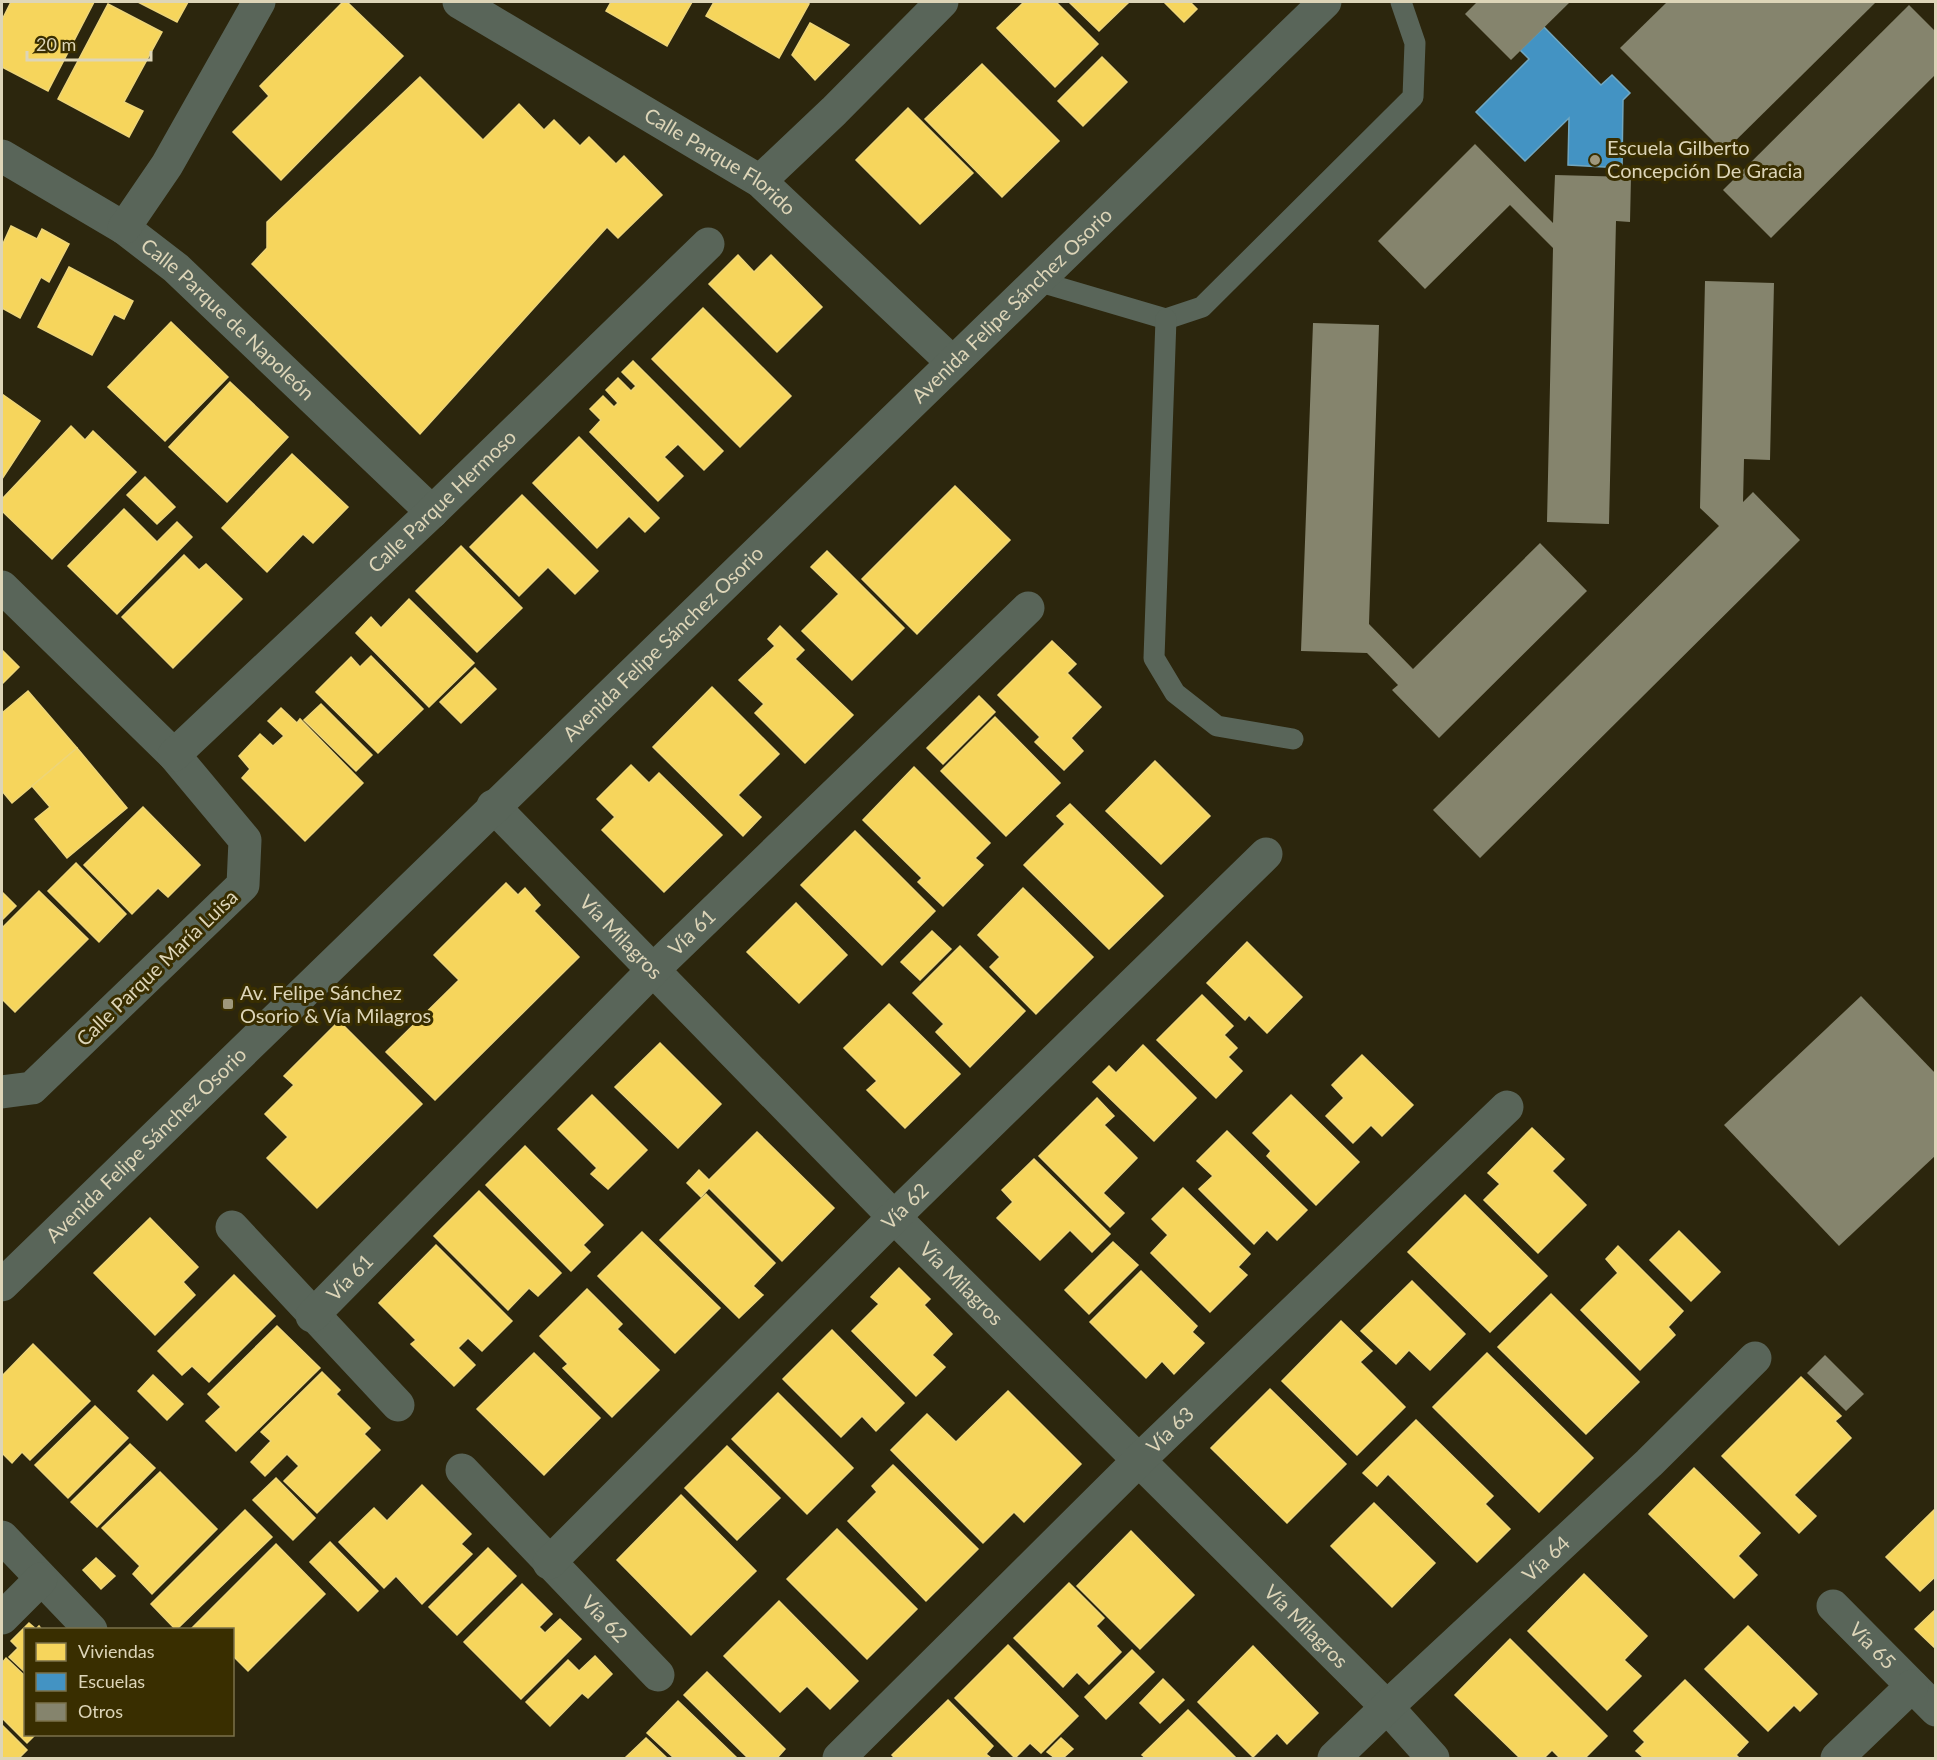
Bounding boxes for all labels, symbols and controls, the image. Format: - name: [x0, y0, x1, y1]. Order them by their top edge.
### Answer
- scale bar: [27, 24, 152, 62]
- text: 20 m: [36, 33, 76, 55]
- street label: Calle Parque Florido: [640, 102, 801, 219]
- place label: Escuela Gilberto Concepción De Gracia: [1607, 135, 1802, 182]
- marker: Escuela Gilberto Concepción De Gracia: [1588, 153, 1602, 167]
- street label: Avenida Felipe Sánchez Osorio: [906, 202, 1117, 407]
- street label: Calle Parque de Napoleón: [137, 233, 320, 405]
- street label: Calle Parque Hermoso: [362, 424, 520, 577]
- street label: Avenida Felipe Sánchez Osorio: [557, 541, 768, 746]
- street label: Calle Parque María Luisa: [71, 884, 242, 1050]
- street label: Vía Milagros: [575, 889, 668, 983]
- street label: Vía 61: [663, 903, 720, 960]
- place label: Av. Felipe Sánchez Osorio & Vía Milagros: [240, 980, 431, 1027]
- marker: Av. Felipe Sánchez Osorio & Vía Milagros: [221, 997, 235, 1011]
- street label: Avenida Felipe Sánchez Osorio: [40, 1042, 251, 1247]
- street label: Vía 62: [876, 1177, 933, 1234]
- street label: Vía Milagros: [915, 1236, 1009, 1330]
- street label: Vía 61: [321, 1248, 377, 1305]
- street label: Vía 63: [1141, 1401, 1198, 1458]
- street label: Vía 64: [1517, 1530, 1574, 1586]
- street label: Vía Milagros: [1260, 1579, 1353, 1672]
- street label: Vía 62: [577, 1590, 633, 1647]
- street label: Vía 65: [1845, 1617, 1901, 1673]
- legend: [24, 1628, 234, 1736]
- text: Viviendas: [78, 1640, 155, 1662]
- text: Escuelas: [78, 1670, 145, 1692]
- text: Otros: [78, 1700, 123, 1722]

